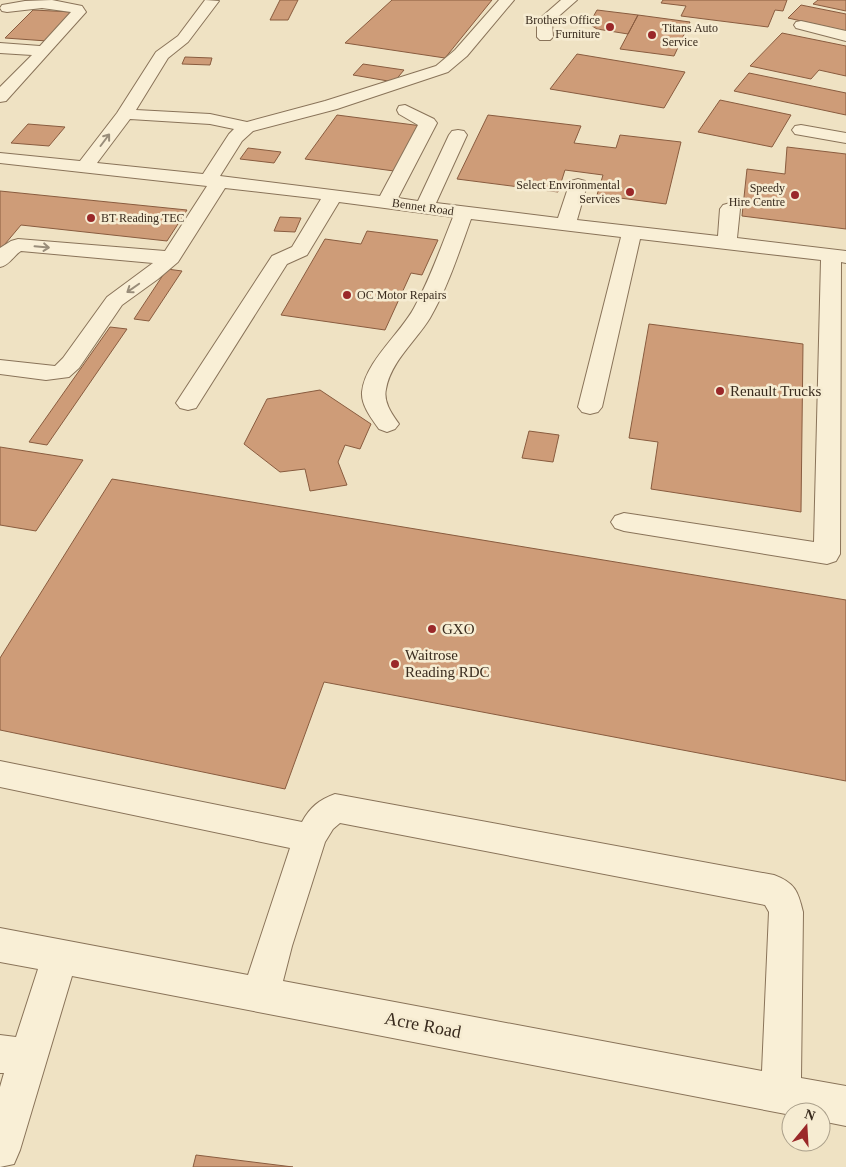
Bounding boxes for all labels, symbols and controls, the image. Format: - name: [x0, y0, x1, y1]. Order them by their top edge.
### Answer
- place label: Brothers Office Furniture: [525, 13, 600, 41]
- marker: Brothers Office Furniture: [604, 21, 616, 33]
- place label: Titans Auto Service: [662, 21, 718, 49]
- marker: Titans Auto Service: [646, 29, 658, 41]
- one-way arrow: [100, 133, 110, 147]
- place label: Select Environmental Services: [516, 178, 621, 206]
- place label: Speedy Hire Centre: [729, 181, 785, 209]
- marker: Select Environmental Services: [624, 186, 636, 198]
- marker: Speedy Hire Centre: [789, 189, 801, 201]
- street label: Bennet Road: [391, 196, 455, 218]
- place label: BT Reading TEC: [101, 211, 185, 225]
- marker: BT Reading TEC: [85, 212, 97, 224]
- one-way arrow: [34, 242, 50, 251]
- one-way arrow: [126, 283, 140, 294]
- place label: OC Motor Repairs: [357, 288, 447, 302]
- marker: OC Motor Repairs: [341, 289, 353, 301]
- place label: Renault Trucks: [730, 383, 821, 399]
- marker: Renault Trucks: [714, 385, 726, 397]
- place label: GXO: [442, 621, 475, 637]
- marker: GXO: [426, 623, 438, 635]
- place label: Waitrose Reading RDC: [405, 647, 490, 680]
- marker: Waitrose Reading RDC: [389, 658, 401, 670]
- street label: Acre Road: [383, 1008, 463, 1042]
- north arrow: [781, 1102, 831, 1152]
- text: N: [803, 1106, 817, 1124]

